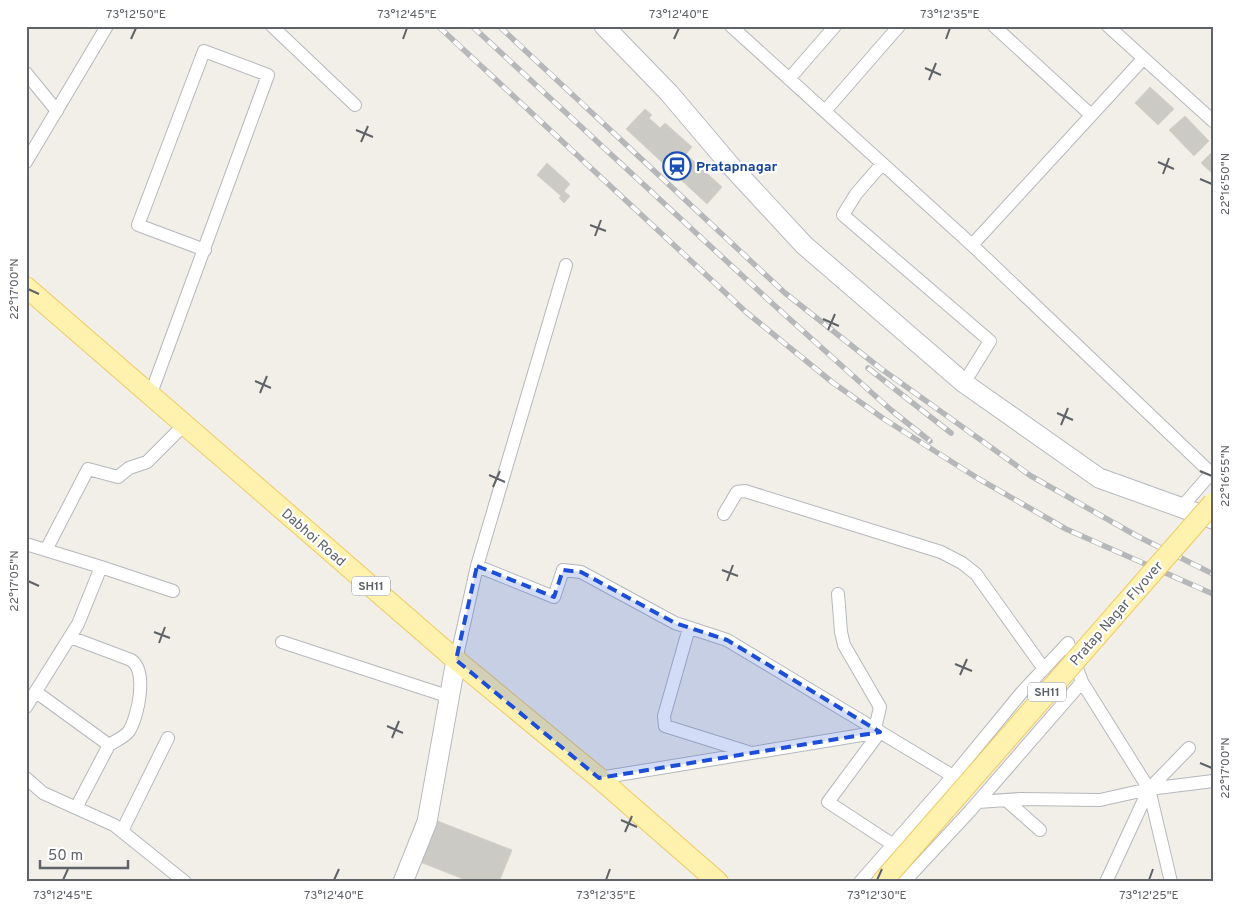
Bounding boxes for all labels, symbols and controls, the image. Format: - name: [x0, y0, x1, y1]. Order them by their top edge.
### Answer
- text: 73°12'50"E: [106, 7, 166, 23]
- text: 73°12'45"E: [377, 7, 437, 23]
- text: 73°12'40"E: [649, 7, 709, 23]
- text: 73°12'35"E: [920, 7, 980, 23]
- station icon: Pratapnagar: [662, 151, 692, 181]
- text: 22°16'50"N: [1218, 153, 1234, 215]
- place label: Pratapnagar: [696, 159, 778, 176]
- text: 22°17'00"N: [7, 258, 23, 320]
- text: 22°16'55"N: [1218, 445, 1234, 507]
- street label: Dabhoi Road: [277, 506, 349, 571]
- text: 22°17'05"N: [7, 550, 23, 612]
- street label: Pratap Nagar Flyover: [1067, 558, 1168, 670]
- road number: SH11: [352, 576, 390, 596]
- road number: SH11: [1028, 682, 1066, 702]
- text: 22°17'00"N: [1218, 737, 1234, 799]
- scale bar: [40, 838, 128, 870]
- text: 50 m: [48, 847, 83, 866]
- text: 73°12'45"E: [33, 888, 93, 904]
- text: 73°12'40"E: [304, 888, 364, 904]
- text: 73°12'35"E: [576, 888, 636, 904]
- text: 73°12'30"E: [847, 888, 907, 904]
- text: 73°12'25"E: [1119, 888, 1179, 904]

